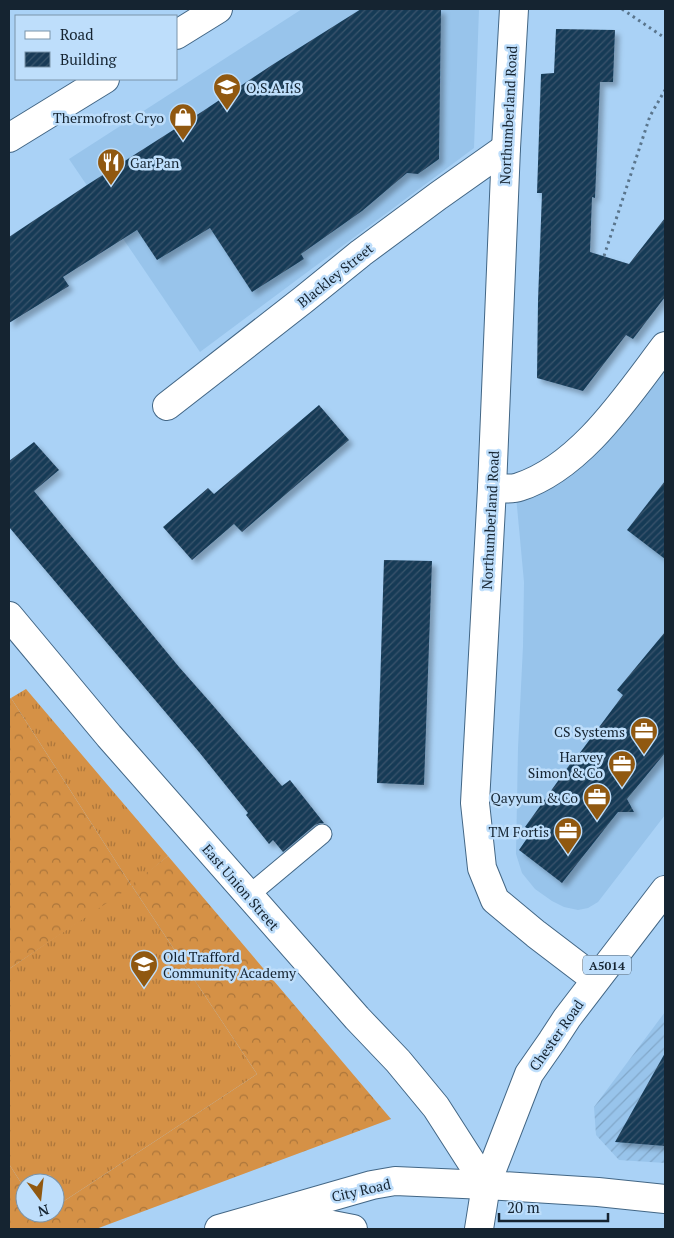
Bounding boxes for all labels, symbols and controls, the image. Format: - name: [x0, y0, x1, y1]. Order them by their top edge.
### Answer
- legend: [15, 15, 178, 80]
- text: Road: [60, 24, 93, 44]
- street label: Northumberland Road: [495, 45, 521, 185]
- text: Building: [60, 49, 118, 69]
- school or university icon: O.S.A.I.S: [212, 72, 242, 111]
- place label: O.S.A.I.S: [246, 78, 301, 97]
- shop icon: Thermofrost Cryo: [168, 102, 198, 141]
- place label: Thermofrost Cryo: [53, 108, 164, 127]
- restaurant icon: Gar Pan: [96, 147, 126, 186]
- place label: Gar Pan: [130, 153, 180, 172]
- street label: Blackley Street: [293, 238, 378, 311]
- street label: Northumberland Road: [477, 450, 503, 590]
- office icon: CS Systems: [629, 716, 659, 755]
- place label: CS Systems: [554, 722, 625, 741]
- place label: Harvey Simon & Co: [528, 747, 604, 782]
- office icon: Harvey Simon & Co: [607, 749, 637, 788]
- office icon: Qayyum & Co: [582, 782, 612, 821]
- place label: Qayyum & Co: [491, 788, 578, 807]
- office icon: TM Fortis: [553, 816, 583, 855]
- place label: TM Fortis: [489, 822, 549, 841]
- street label: East Union Street: [198, 840, 284, 935]
- place label: Old Trafford Community Academy: [163, 947, 297, 982]
- school or university icon: Old Trafford Community Academy: [129, 949, 159, 988]
- road number: A5014: [583, 956, 631, 974]
- street label: Chester Road: [525, 996, 588, 1074]
- north arrow: [15, 1173, 65, 1223]
- street label: City Road: [330, 1174, 393, 1206]
- scale bar: [499, 1190, 608, 1222]
- text: 20 m: [507, 1197, 540, 1217]
- text: N: [36, 1200, 51, 1222]

